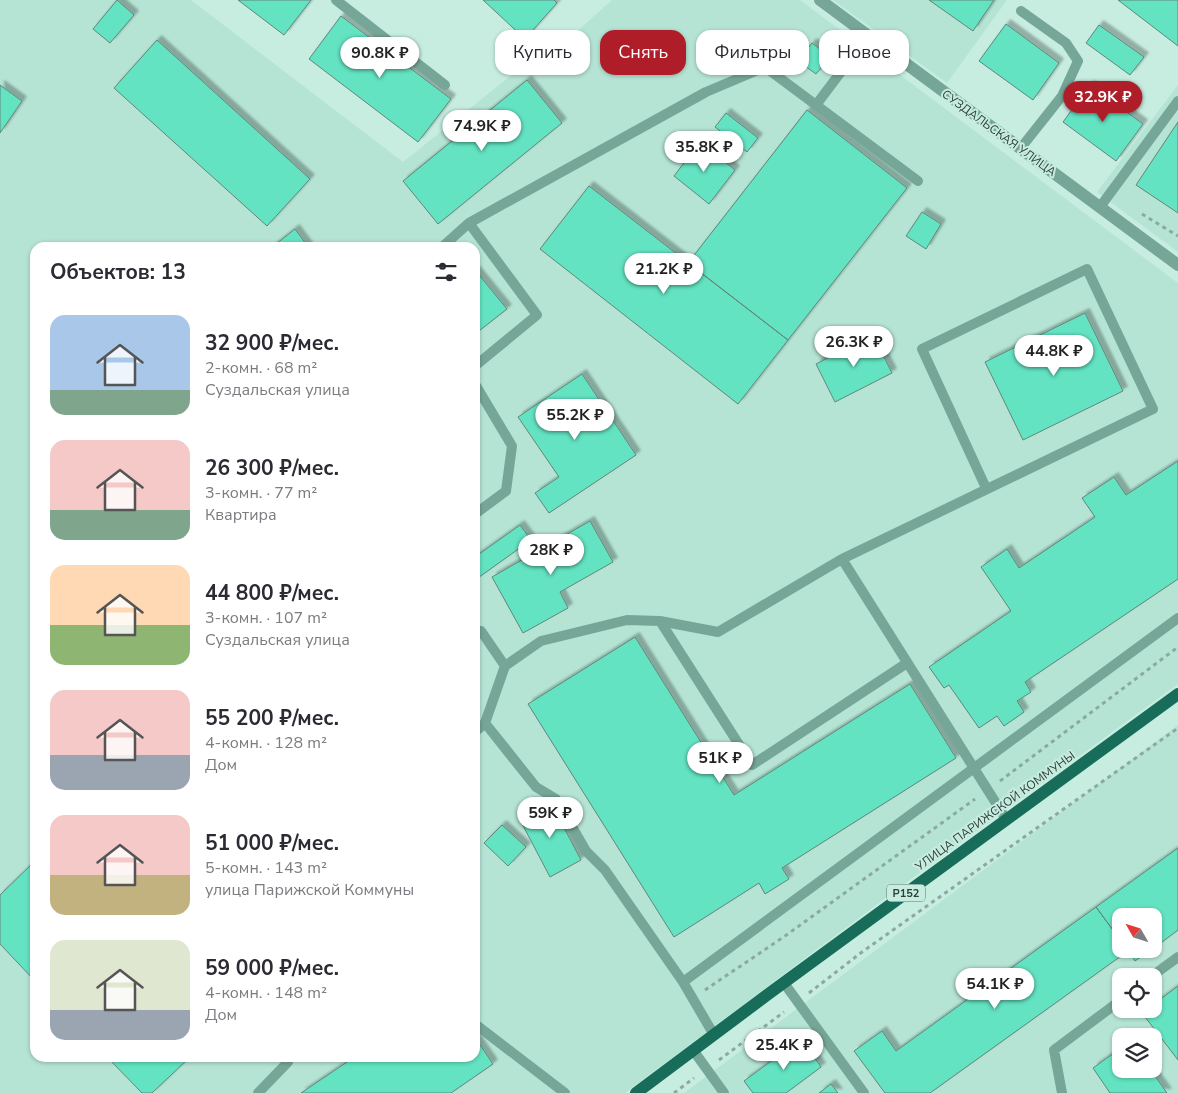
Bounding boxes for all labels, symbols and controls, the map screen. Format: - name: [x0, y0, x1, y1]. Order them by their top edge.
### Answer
- chip: Купить: [495, 30, 590, 75]
- chip: Снять: [600, 30, 686, 75]
- chip: Фильтры: [696, 30, 809, 75]
- chip: Новое: [819, 30, 909, 75]
- pin: 90.8K ₽: [334, 36, 426, 79]
- text: 90.8K ₽: [351, 42, 409, 64]
- pin: 32.9K ₽: [1057, 80, 1149, 123]
- street label: СУЗДАЛЬСКАЯ УЛИЦА: [939, 86, 1060, 180]
- text: 32.9K ₽: [1074, 86, 1132, 108]
- pin: 74.9K ₽: [436, 110, 528, 152]
- text: 74.9K ₽: [453, 115, 511, 137]
- pin: 35.8K ₽: [658, 130, 750, 173]
- text: 35.8K ₽: [675, 136, 733, 158]
- pin: 21.2K ₽: [618, 252, 710, 295]
- text: Объектов: 13: [50, 258, 186, 286]
- icon: filters: [432, 258, 460, 286]
- text: 21.2K ₽: [635, 258, 693, 280]
- pin: 26.3K ₽: [808, 326, 900, 368]
- text: 32 900 ₽/мес.: [205, 329, 339, 357]
- text: 26.3K ₽: [825, 331, 883, 353]
- pin: 44.8K ₽: [1008, 334, 1100, 377]
- icon: home: [90, 335, 150, 395]
- text: 44.8K ₽: [1025, 340, 1083, 362]
- text: 2-комн. · 68 m²: [205, 357, 317, 379]
- text: Суздальская улица: [205, 379, 350, 401]
- pin: 55.2K ₽: [529, 398, 621, 441]
- text: 55.2K ₽: [546, 404, 604, 426]
- text: 26 300 ₽/мес.: [205, 454, 339, 482]
- icon: home: [90, 460, 150, 520]
- text: 3-комн. · 77 m²: [205, 482, 317, 504]
- text: Квартира: [205, 504, 277, 526]
- pin: 28K ₽: [516, 534, 586, 576]
- text: 28K ₽: [529, 539, 573, 561]
- text: 44 800 ₽/мес.: [205, 579, 339, 607]
- icon: home: [90, 585, 150, 645]
- text: 3-комн. · 107 m²: [205, 607, 327, 629]
- text: Суздальская улица: [205, 629, 350, 651]
- text: 55 200 ₽/мес.: [205, 704, 339, 732]
- icon: home: [90, 710, 150, 770]
- text: 4-комн. · 128 m²: [205, 732, 327, 754]
- pin: 51K ₽: [685, 742, 755, 784]
- text: 51K ₽: [698, 747, 742, 769]
- street label: УЛИЦА ПАРИЖСКОЙ КОММУНЫ: [911, 748, 1078, 875]
- text: Дом: [205, 754, 237, 776]
- pin: 59K ₽: [515, 796, 585, 839]
- text: 59K ₽: [528, 802, 572, 824]
- text: 51 000 ₽/мес.: [205, 829, 339, 857]
- icon: home: [90, 835, 150, 895]
- text: 5-комн. · 143 m²: [205, 857, 327, 879]
- text: улица Парижской Коммуны: [205, 879, 414, 901]
- road number: Р152: [887, 884, 925, 901]
- north arrow: [1112, 908, 1162, 958]
- map controls: [1112, 908, 1162, 1078]
- text: 59 000 ₽/мес.: [205, 954, 339, 982]
- icon: home: [90, 960, 150, 1020]
- pin: 54.1K ₽: [949, 968, 1041, 1010]
- button: locate: [1112, 968, 1162, 1018]
- text: 54.1K ₽: [966, 973, 1024, 995]
- text: 4-комн. · 148 m²: [205, 982, 327, 1004]
- text: Дом: [205, 1004, 237, 1026]
- pin: 25.4K ₽: [738, 1028, 830, 1071]
- button: layers: [1112, 1028, 1162, 1078]
- text: 25.4K ₽: [755, 1034, 813, 1056]

